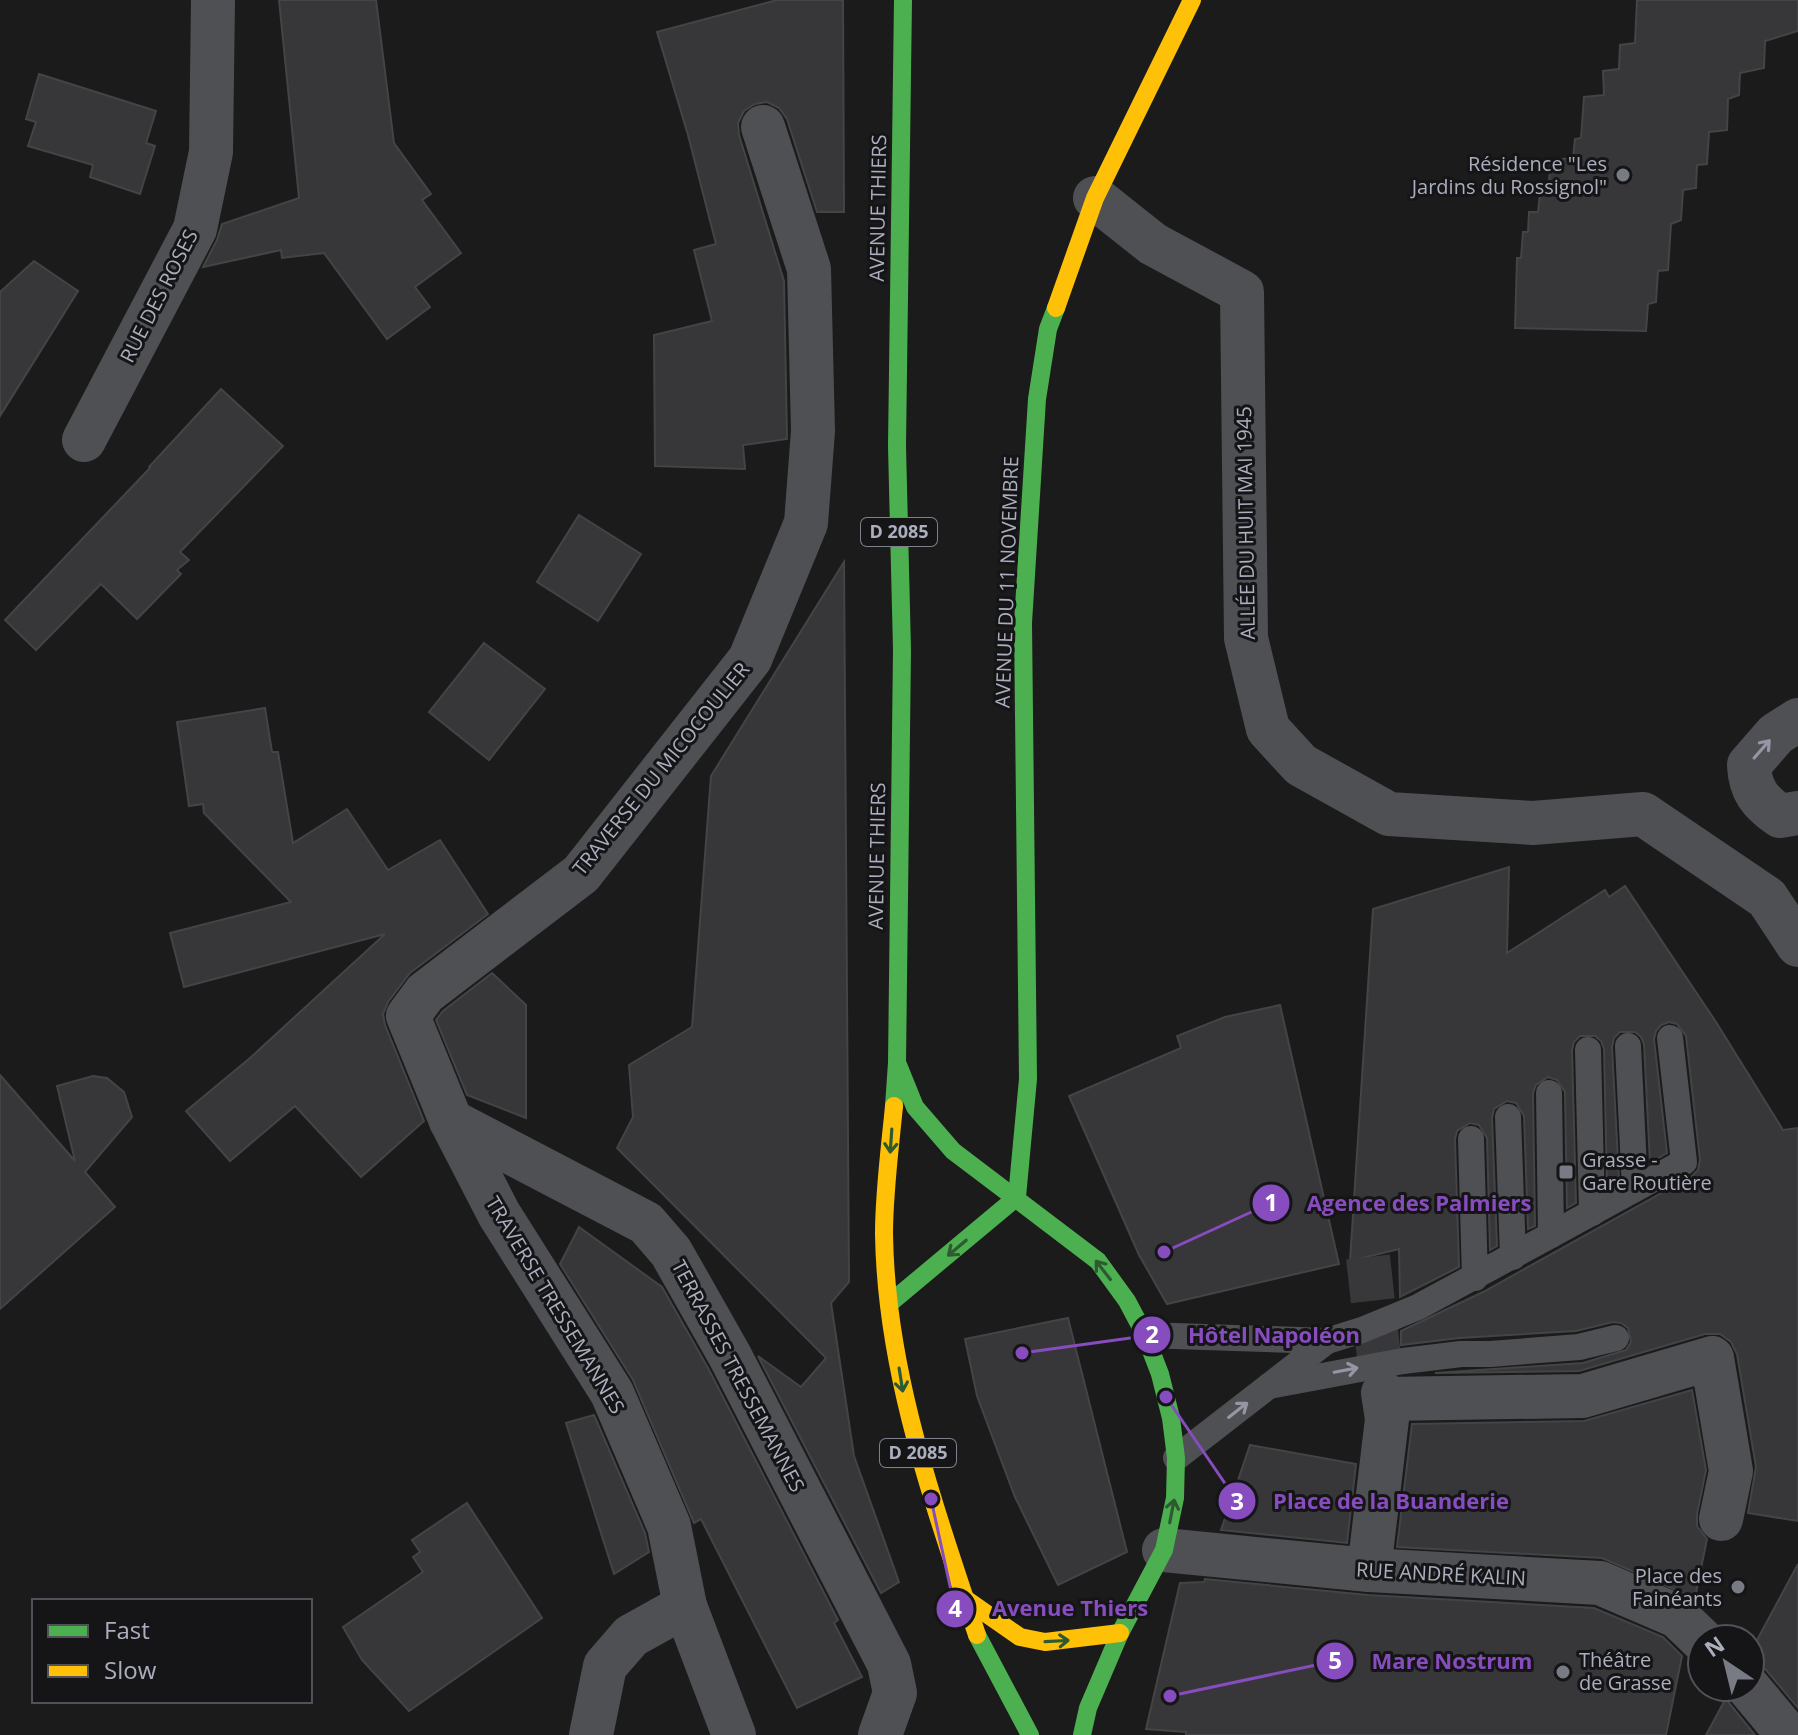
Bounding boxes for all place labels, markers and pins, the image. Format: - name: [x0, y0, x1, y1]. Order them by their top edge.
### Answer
- place label: Résidence "Les Jardins du Rossignol": [1410, 150, 1607, 200]
- marker: Résidence "Les Jardins du Rossignol": [1614, 166, 1632, 184]
- place label: Grasse - Gare Routière: [1582, 1146, 1712, 1196]
- marker: Grasse - Gare Routière: [1557, 1163, 1575, 1181]
- callout: Agence des Palmiers: [1251, 1180, 1548, 1226]
- callout: Hôtel Napoléon: [1132, 1312, 1376, 1358]
- callout: Place de la Buanderie: [1217, 1478, 1524, 1524]
- place label: Place des Fainéants: [1632, 1562, 1722, 1612]
- marker: Place des Fainéants: [1729, 1578, 1747, 1596]
- callout: Avenue Thiers: [935, 1586, 1164, 1632]
- callout: Mare Nostrum: [1315, 1638, 1548, 1684]
- place label: Théâtre de Grasse: [1579, 1646, 1672, 1696]
- marker: Théâtre de Grasse: [1554, 1663, 1572, 1681]

